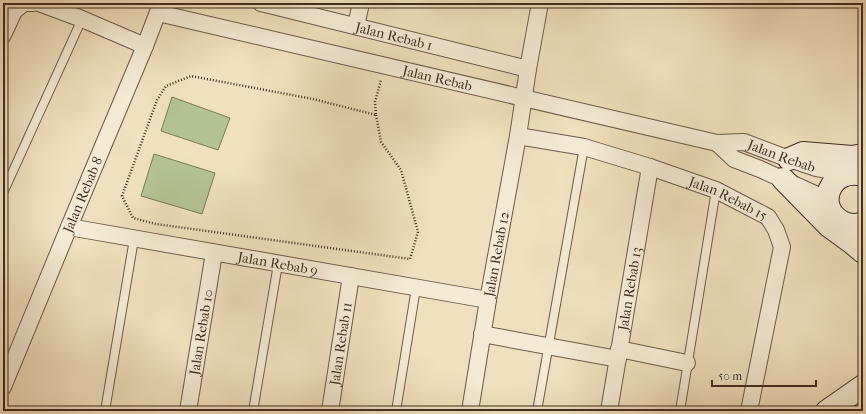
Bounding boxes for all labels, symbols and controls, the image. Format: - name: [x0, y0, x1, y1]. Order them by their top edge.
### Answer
- street label: Jalan Rebab 1: [353, 18, 434, 54]
- street label: Jalan Rebab: [400, 61, 474, 94]
- street label: Jalan Rebab: [744, 135, 818, 176]
- street label: Jalan Rebab 8: [59, 154, 106, 236]
- street label: Jalan Rebab 15: [686, 172, 770, 224]
- street label: Jalan Rebab 12: [480, 210, 512, 299]
- street label: Jalan Rebab 13: [614, 245, 645, 333]
- street label: Jalan Rebab 9: [235, 248, 319, 279]
- street label: Jalan Rebab 10: [185, 288, 216, 377]
- street label: Jalan Rebab 11: [325, 301, 355, 388]
- scale bar: [712, 362, 816, 388]
- text: 50 m: [718, 369, 742, 383]

